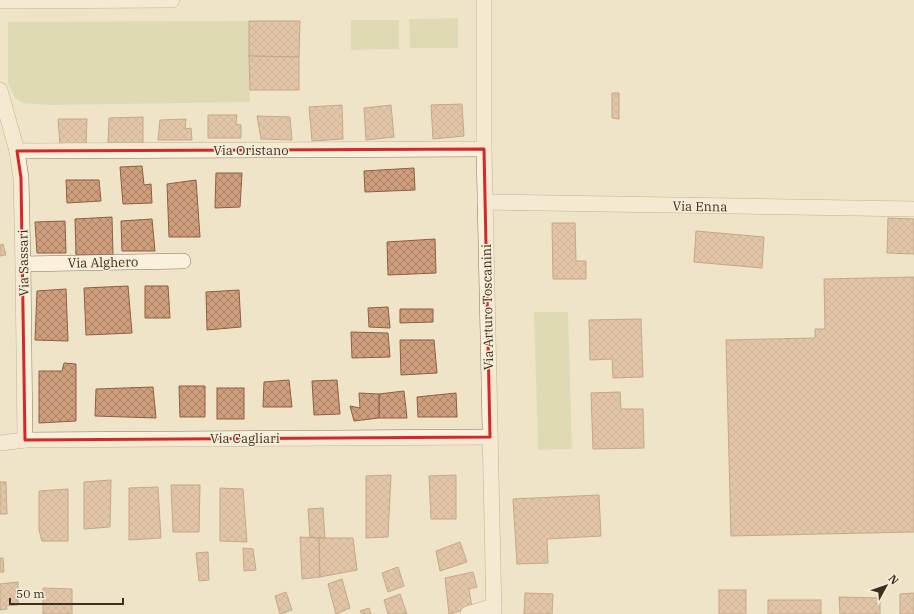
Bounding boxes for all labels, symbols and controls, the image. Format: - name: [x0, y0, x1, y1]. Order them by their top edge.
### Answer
- street label: Via Oristano: [213, 142, 289, 159]
- street label: Via Enna: [673, 198, 727, 215]
- street label: Via Sassari: [14, 229, 33, 297]
- street label: Via Arturo Toscanini: [478, 244, 497, 370]
- street label: Via Alghero: [68, 253, 138, 272]
- street label: Via Cagliari: [210, 430, 280, 447]
- north arrow: [866, 566, 906, 606]
- text: N: [886, 572, 902, 588]
- scale bar: [10, 580, 123, 606]
- text: 50 m: [16, 586, 45, 601]

